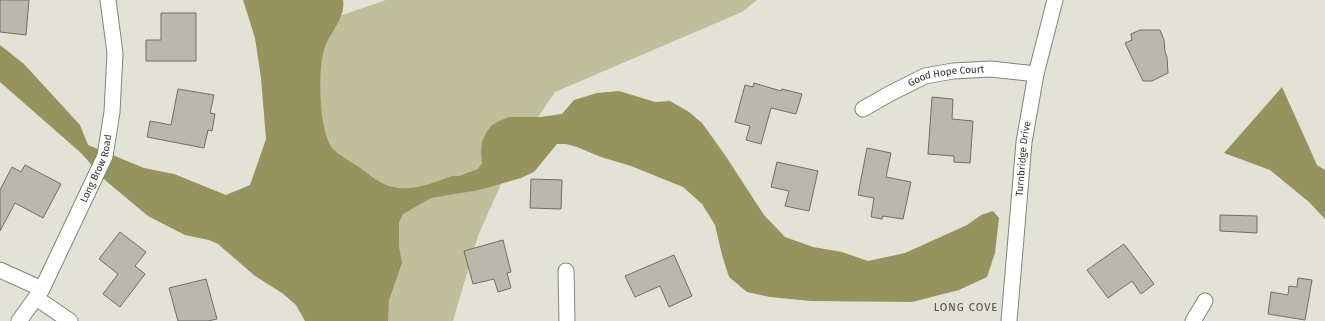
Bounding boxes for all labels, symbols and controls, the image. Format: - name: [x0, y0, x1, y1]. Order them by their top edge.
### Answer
- street label: Good Hope Court: [906, 63, 985, 90]
- street label: Turnbridge Drive: [1013, 120, 1034, 197]
- street label: Long Brow Road: [78, 134, 114, 205]
- district label: LONG COVE: [934, 301, 998, 314]

